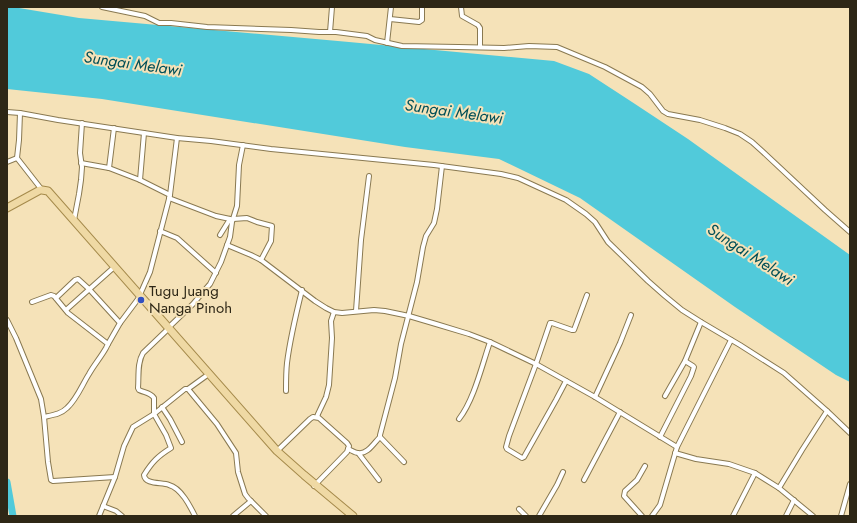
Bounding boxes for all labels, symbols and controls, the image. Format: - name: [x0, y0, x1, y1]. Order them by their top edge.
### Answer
- water label: Sungai Melawi: [82, 45, 184, 82]
- water label: Sungai Melawi: [403, 93, 505, 130]
- water label: Sungai Melawi: [703, 218, 799, 292]
- place label: Tugu Juang Nanga Pinoh: [149, 280, 232, 319]
- marker: Tugu Juang Nanga Pinoh: [136, 295, 146, 305]

